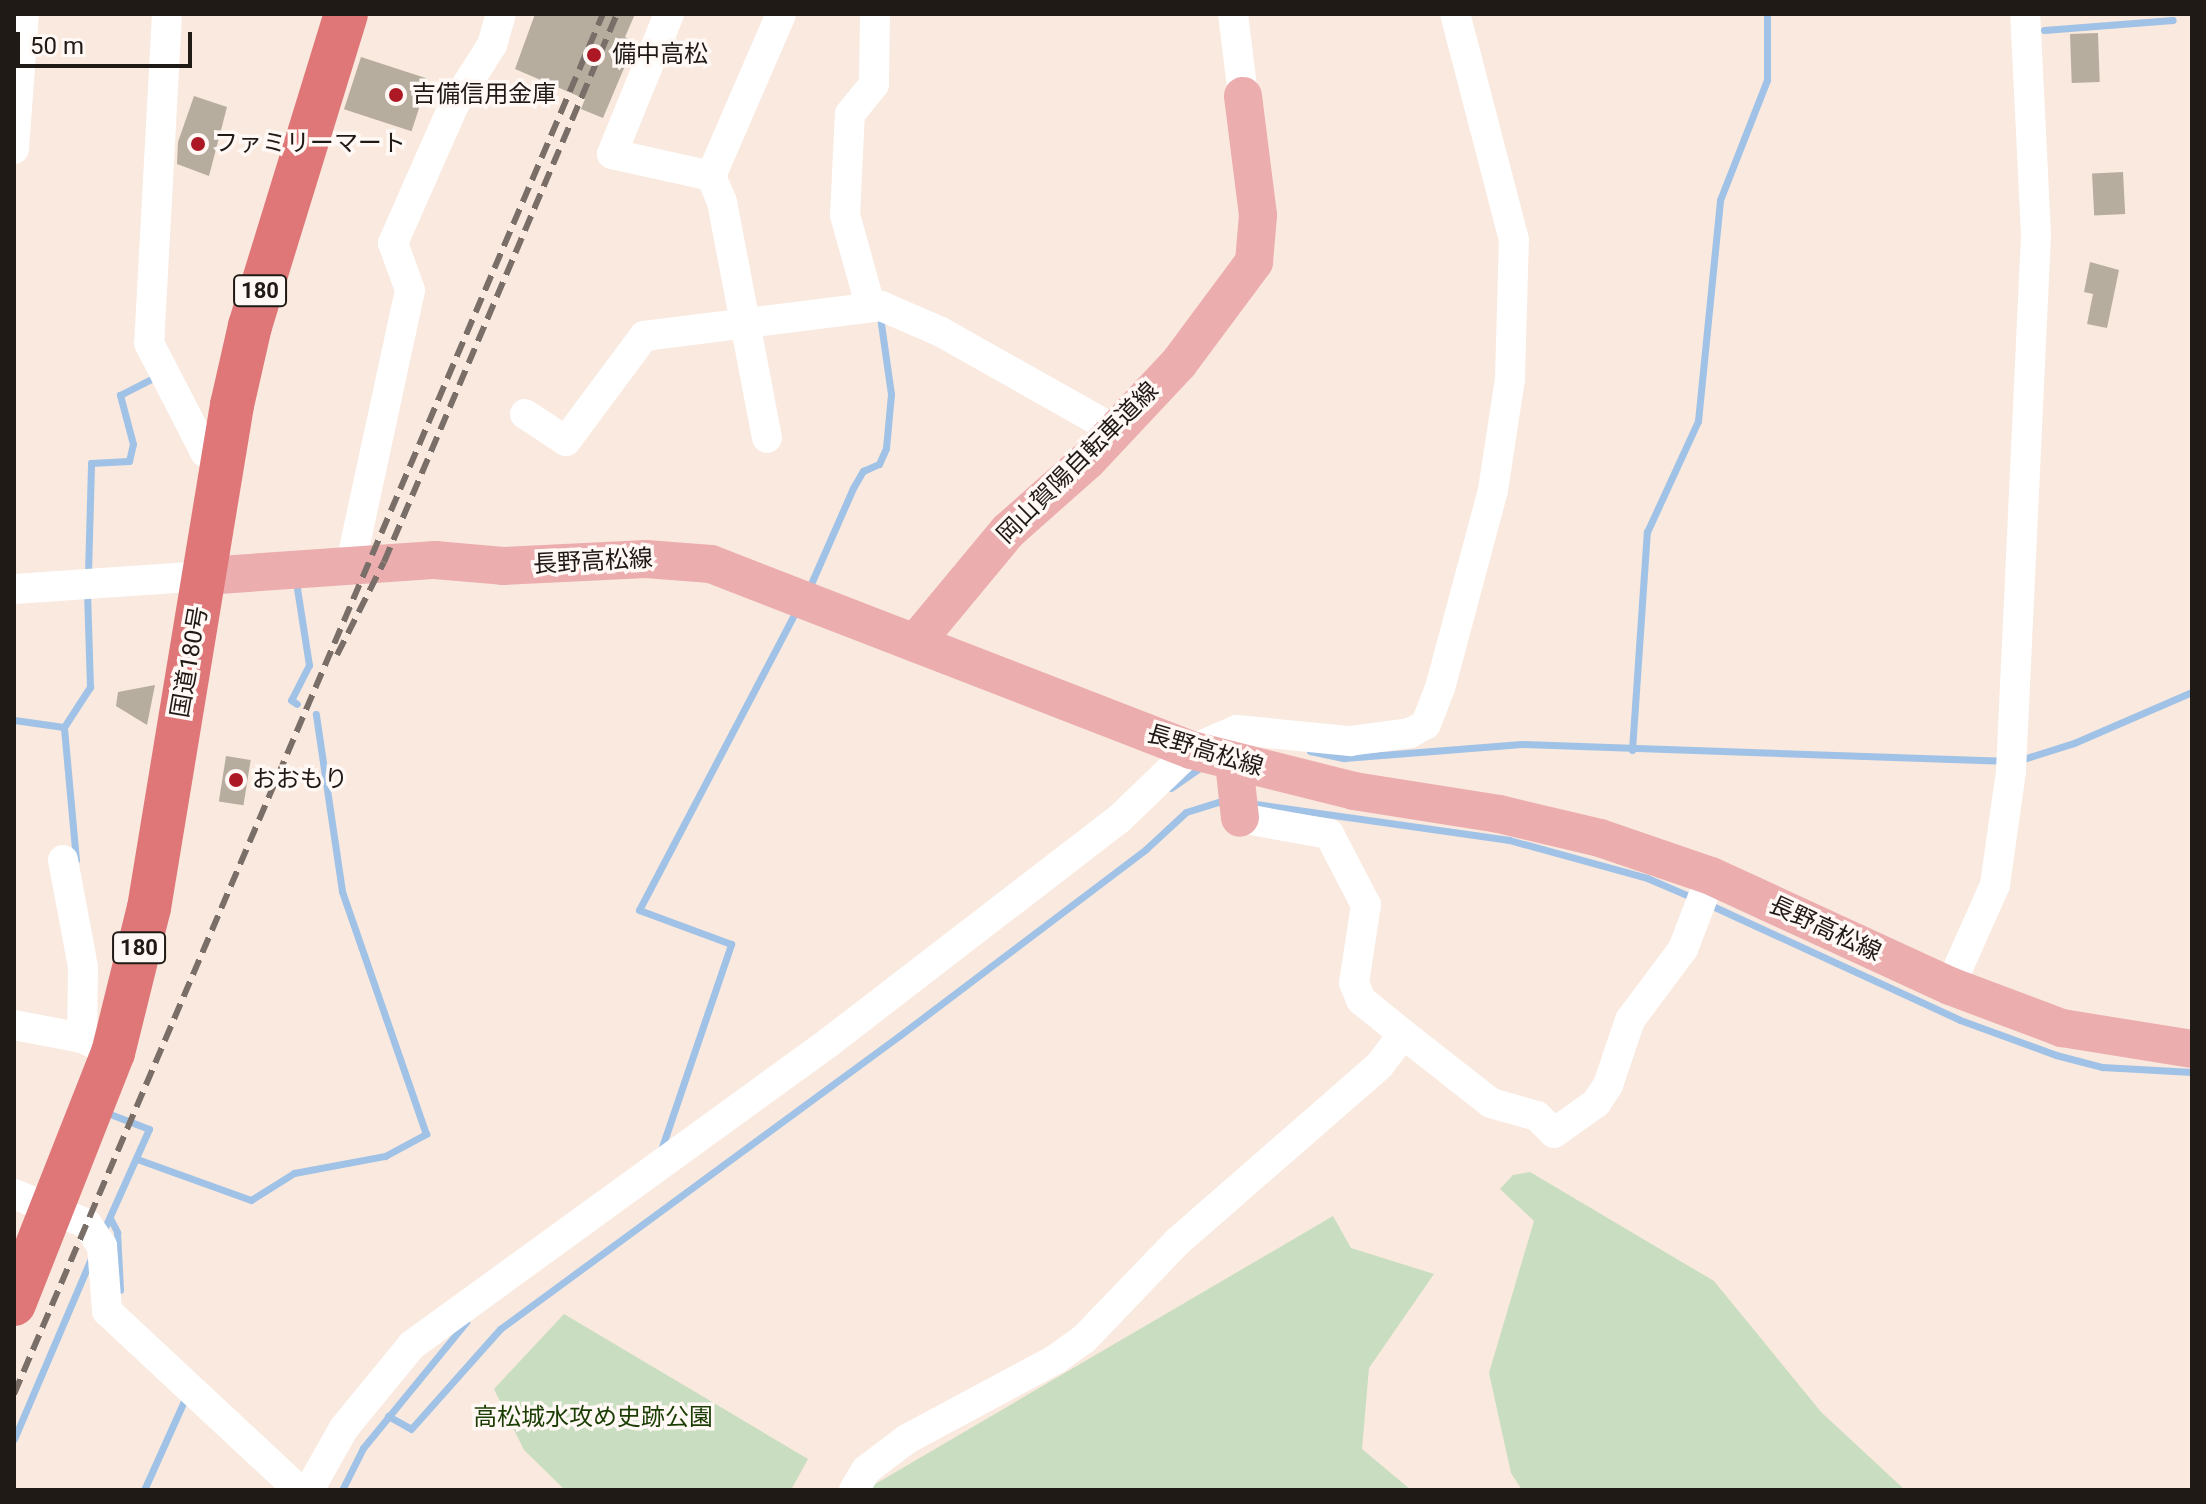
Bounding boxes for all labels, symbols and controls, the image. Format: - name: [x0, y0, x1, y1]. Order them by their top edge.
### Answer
- scale bar: [20, 16, 196, 66]
- text: 50 m: [30, 32, 84, 60]
- place label: 備中高松: [612, 41, 708, 69]
- marker: 備中高松: [583, 44, 605, 66]
- place label: 吉備信用金庫: [412, 81, 556, 109]
- marker: 吉備信用金庫: [387, 86, 405, 104]
- place label: ファミリーマート: [214, 130, 406, 158]
- marker: ファミリーマート: [189, 135, 207, 153]
- road number: 180: [232, 273, 288, 309]
- street label: 岡山賀陽自転車道線: [991, 376, 1165, 550]
- street label: 長野高松線: [532, 544, 654, 580]
- street label: 国道180号: [166, 604, 214, 720]
- street label: 長野高松線: [1143, 720, 1267, 782]
- place label: おおもり: [252, 766, 348, 794]
- marker: おおもり: [227, 771, 245, 789]
- street label: 長野高松線: [1765, 891, 1885, 967]
- road number: 180: [111, 930, 167, 966]
- park label: 高松城水攻め史跡公園: [473, 1404, 713, 1432]

